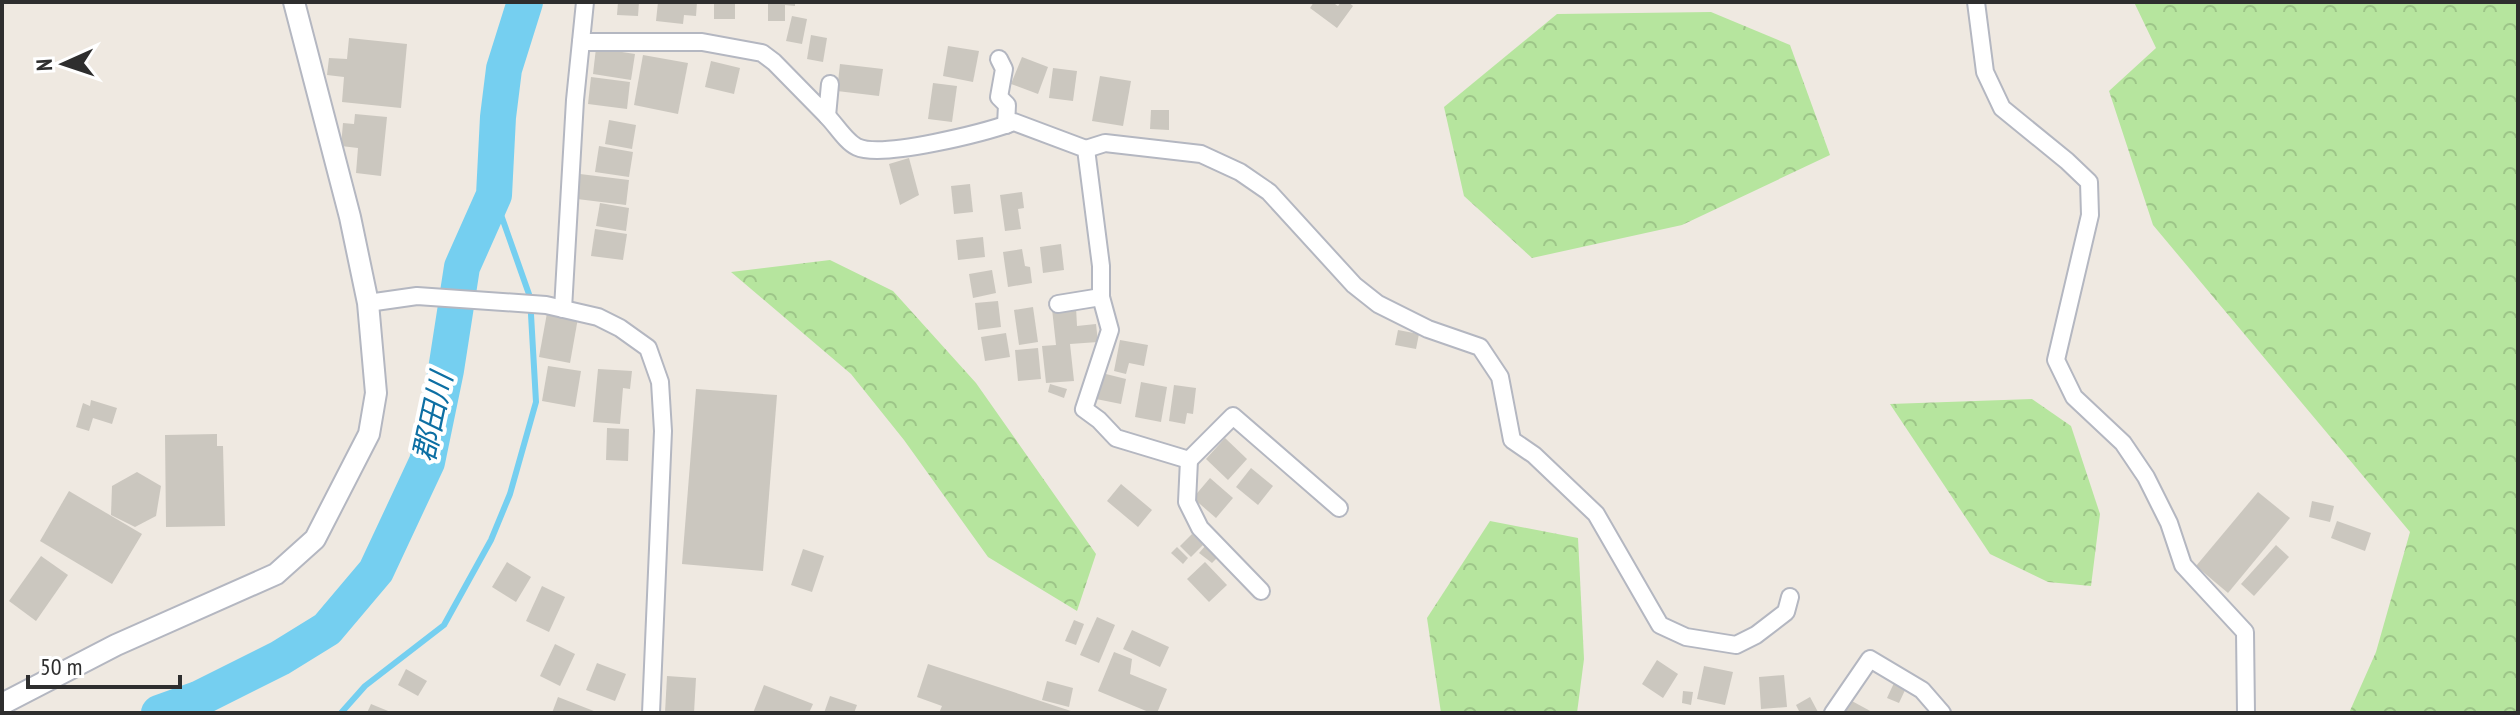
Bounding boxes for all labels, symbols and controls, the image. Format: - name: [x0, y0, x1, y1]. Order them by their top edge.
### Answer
- north arrow: [24, 24, 104, 104]
- text: N: [30, 58, 58, 72]
- water label: 郡田川: [403, 366, 461, 465]
- scale bar: [28, 639, 180, 689]
- text: 50 m: [40, 651, 82, 682]

